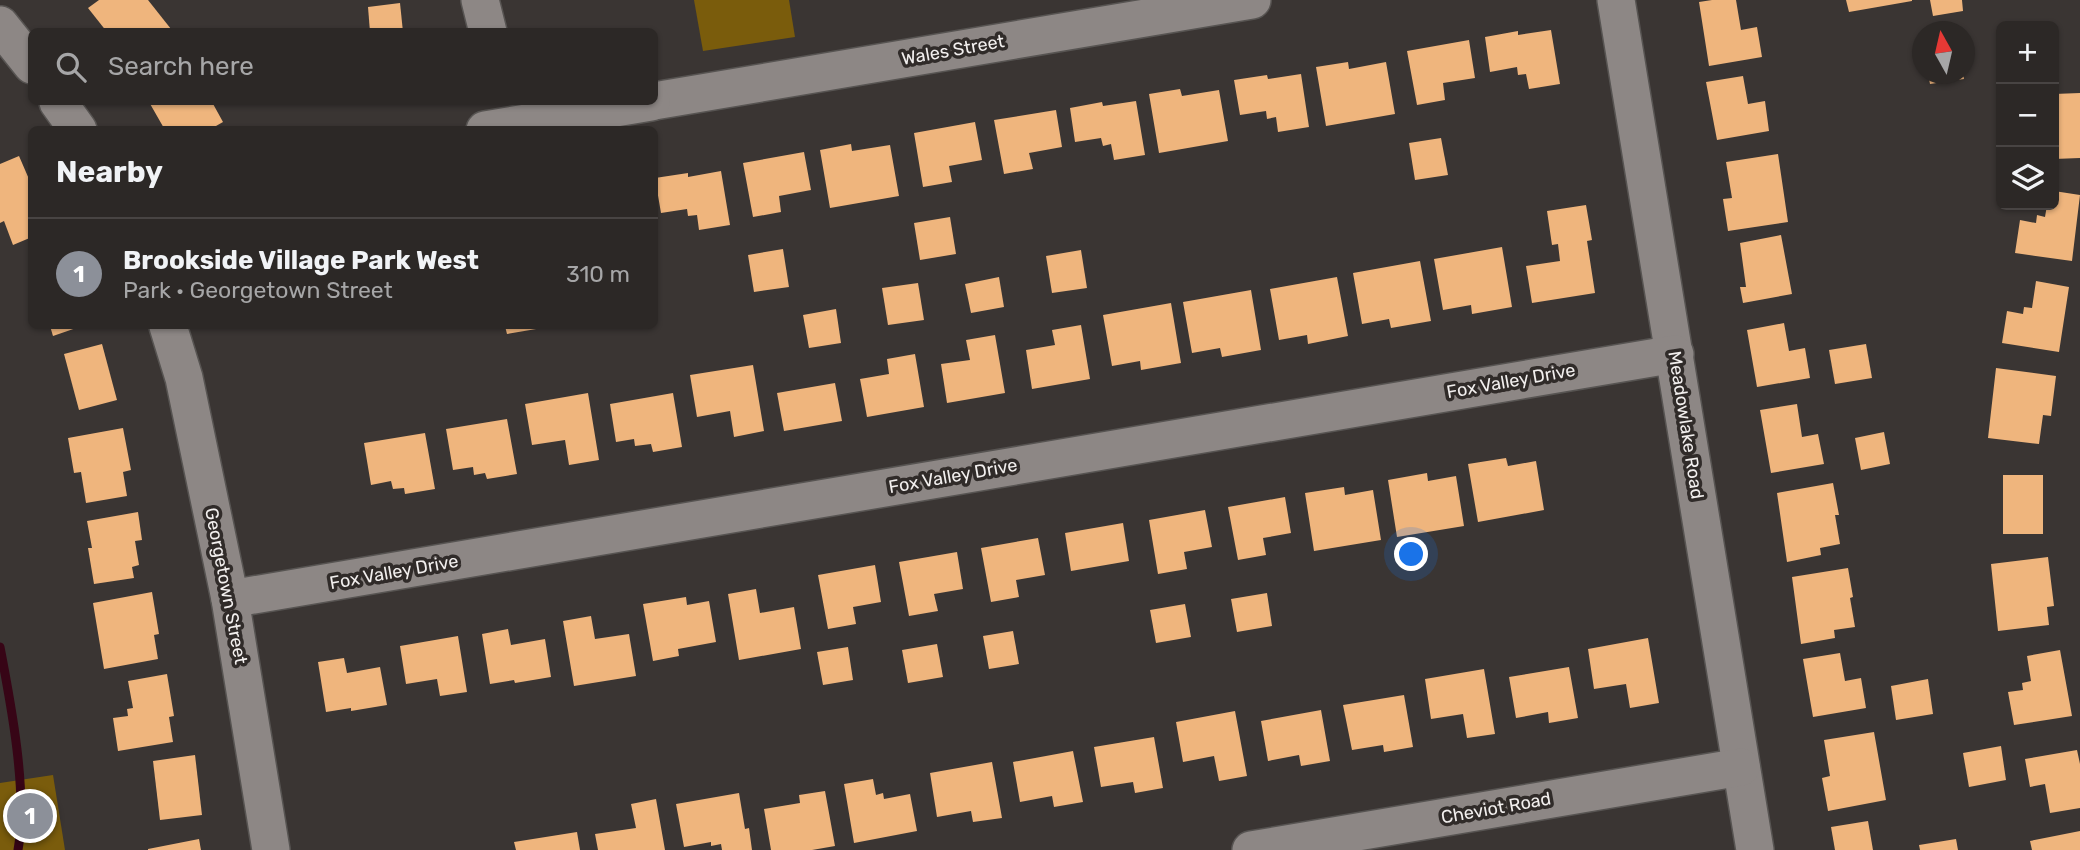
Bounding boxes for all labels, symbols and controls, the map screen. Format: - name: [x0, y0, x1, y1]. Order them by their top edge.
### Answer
- north arrow: [1912, 21, 1975, 84]
- map controls: [1996, 21, 2059, 210]
- button: +: [1996, 21, 2059, 84]
- search box: [28, 28, 658, 105]
- street label: Wales Street: [900, 30, 1006, 70]
- icon: search: [52, 48, 90, 86]
- text: Search here: [108, 51, 254, 82]
- button: −: [1996, 84, 2059, 147]
- button: layers: [1996, 147, 2059, 210]
- text: Nearby: [56, 154, 163, 190]
- text: Brookside Village Park West: [123, 245, 479, 276]
- text: 1: [73, 260, 85, 288]
- text: 310 m: [566, 260, 630, 288]
- text: Park · Georgetown Street: [123, 276, 393, 304]
- street label: Meadowlake Road: [1663, 349, 1709, 501]
- street label: Fox Valley Drive: [1445, 359, 1577, 403]
- street label: Fox Valley Drive: [887, 454, 1019, 498]
- street label: Georgetown Street: [200, 506, 252, 666]
- your location: [1394, 537, 1428, 571]
- street label: Fox Valley Drive: [328, 550, 460, 594]
- street label: Cheviot Road: [1439, 787, 1553, 829]
- pin: 1: [7, 790, 53, 842]

